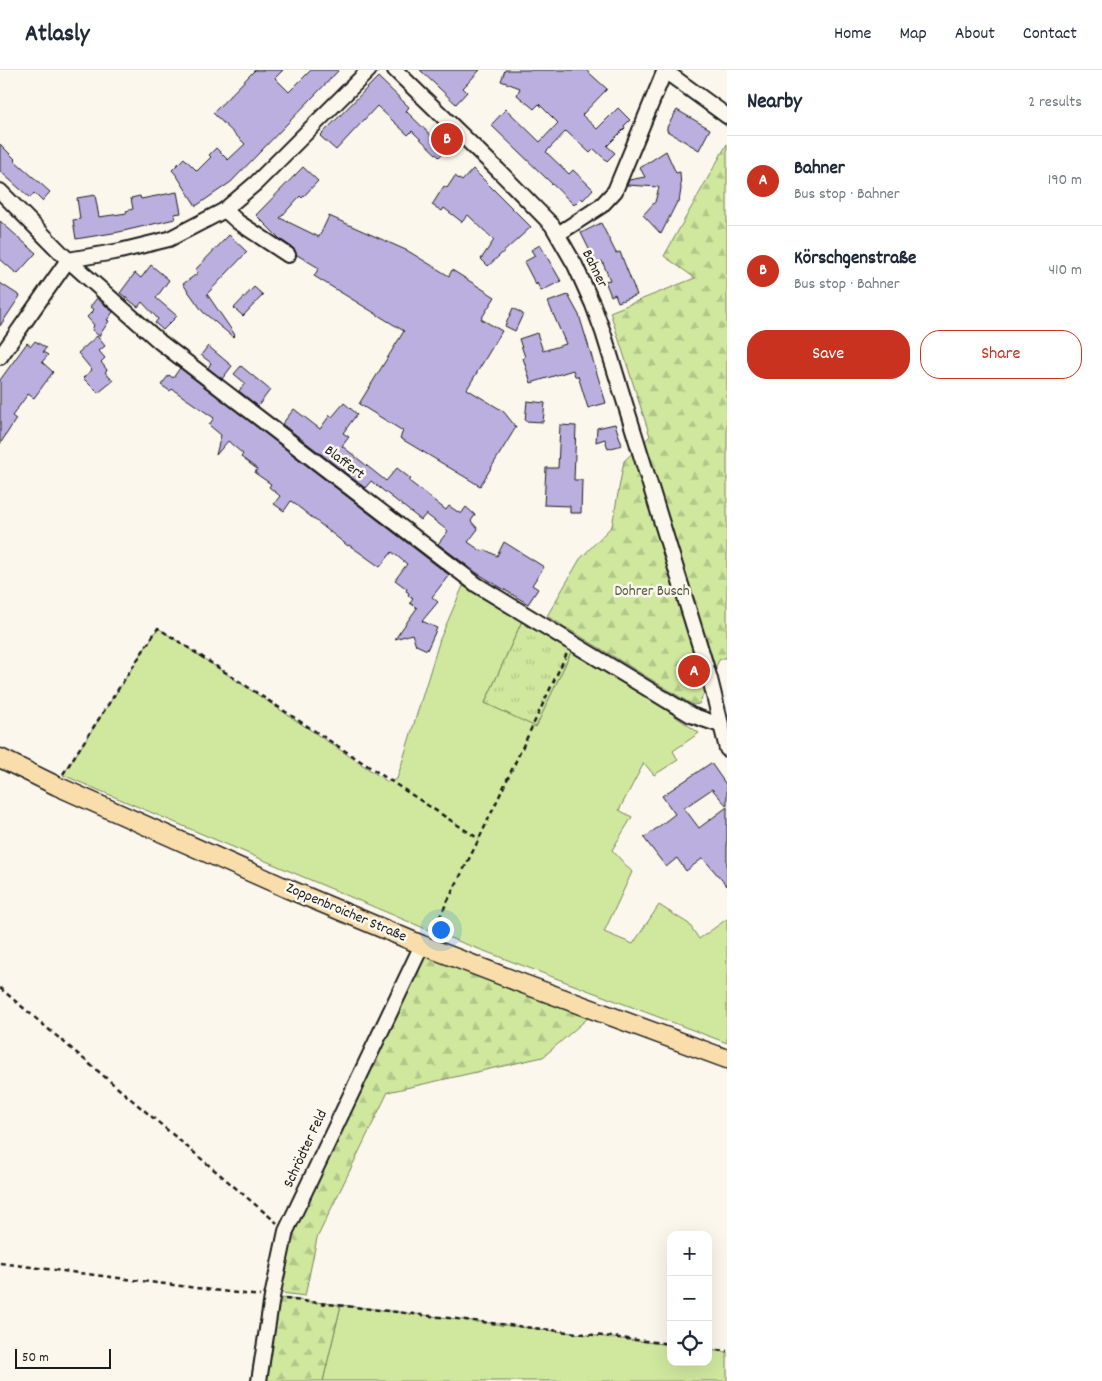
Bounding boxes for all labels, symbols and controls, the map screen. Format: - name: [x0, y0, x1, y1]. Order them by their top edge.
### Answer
- text: Atlasly: [25, 18, 89, 52]
- text: Home: [834, 22, 871, 47]
- text: Map: [899, 22, 927, 47]
- text: About: [955, 22, 995, 47]
- text: Contact: [1023, 22, 1077, 47]
- text: Nearby: [747, 88, 802, 118]
- text: 2 results: [1028, 91, 1082, 114]
- pin: B: [431, 120, 463, 158]
- text: Bahner: [794, 156, 845, 183]
- text: A: [759, 169, 767, 192]
- text: 190 m: [1048, 169, 1082, 192]
- text: Bus stop · Bahner: [794, 183, 900, 206]
- street label: Bahner: [575, 246, 613, 292]
- text: Körschgenstraße: [794, 246, 916, 273]
- text: B: [759, 259, 767, 282]
- text: 410 m: [1048, 259, 1082, 282]
- text: Bus stop · Bahner: [794, 273, 900, 296]
- button: Save: [747, 330, 910, 379]
- button: Share: [920, 330, 1082, 379]
- street label: Blaffert: [319, 441, 369, 486]
- park label: Dohrer Busch: [614, 581, 690, 603]
- pin: A: [678, 652, 710, 690]
- street label: Zoppenbroicher Straße: [282, 878, 410, 949]
- your location: [428, 917, 454, 943]
- street label: Schrödter Feld: [278, 1106, 334, 1192]
- map controls: [667, 1231, 712, 1366]
- button: +: [667, 1231, 712, 1276]
- button: −: [667, 1276, 712, 1321]
- button: locate: [667, 1321, 712, 1366]
- scale bar: [15, 1346, 111, 1369]
- text: 50 m: [22, 1348, 49, 1368]

